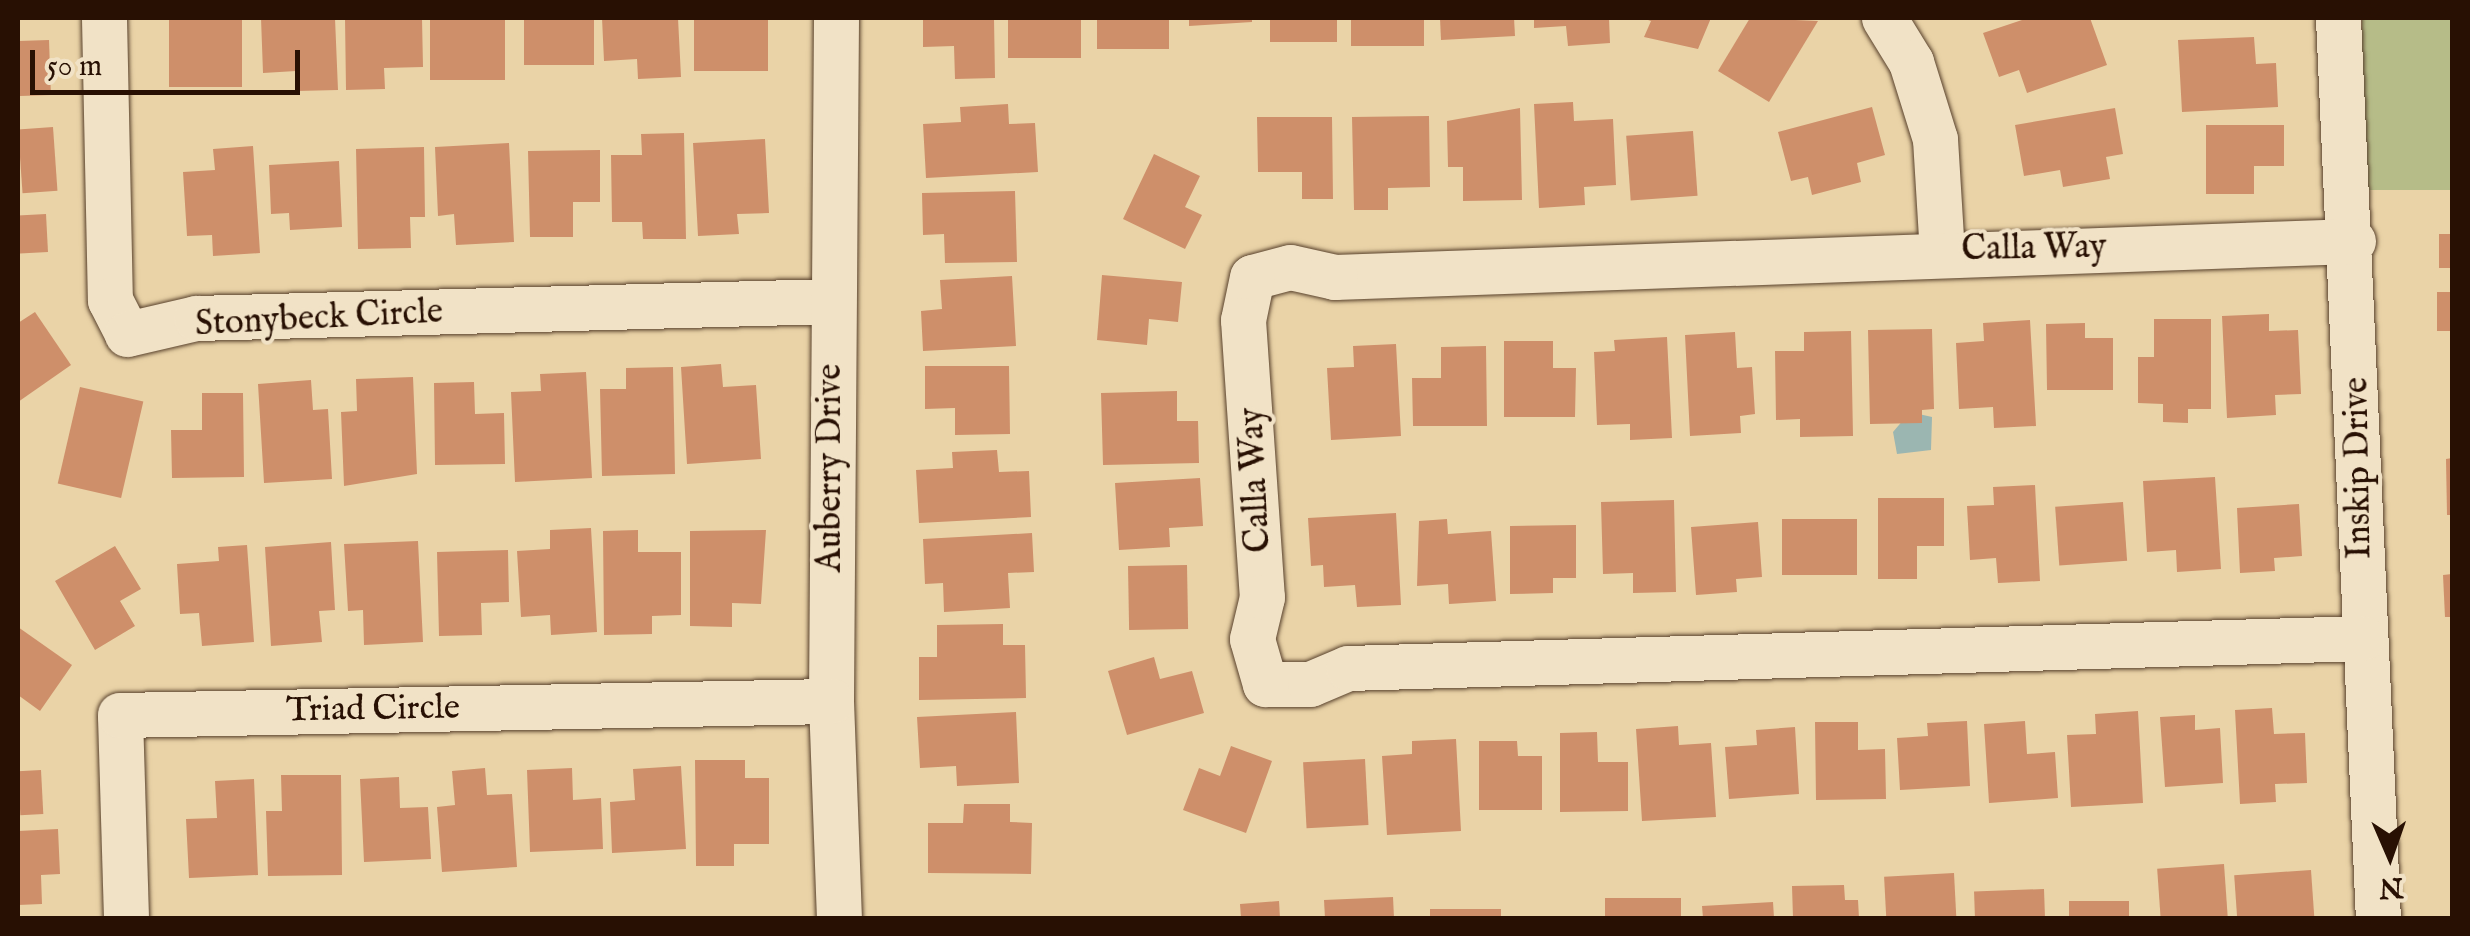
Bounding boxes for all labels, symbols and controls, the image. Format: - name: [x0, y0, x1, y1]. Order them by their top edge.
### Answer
- scale bar: [35, 30, 305, 92]
- text: 50 m: [47, 48, 102, 86]
- street label: Calla Way: [1961, 227, 2107, 271]
- street label: Stonybeck Circle: [194, 292, 444, 346]
- street label: Auberry Drive: [810, 364, 852, 572]
- street label: Inskip Drive: [2336, 377, 2382, 559]
- street label: Calla Way: [1231, 406, 1281, 554]
- street label: Triad Circle: [286, 687, 460, 733]
- north arrow: [2340, 806, 2440, 906]
- text: N: [2378, 869, 2404, 904]

